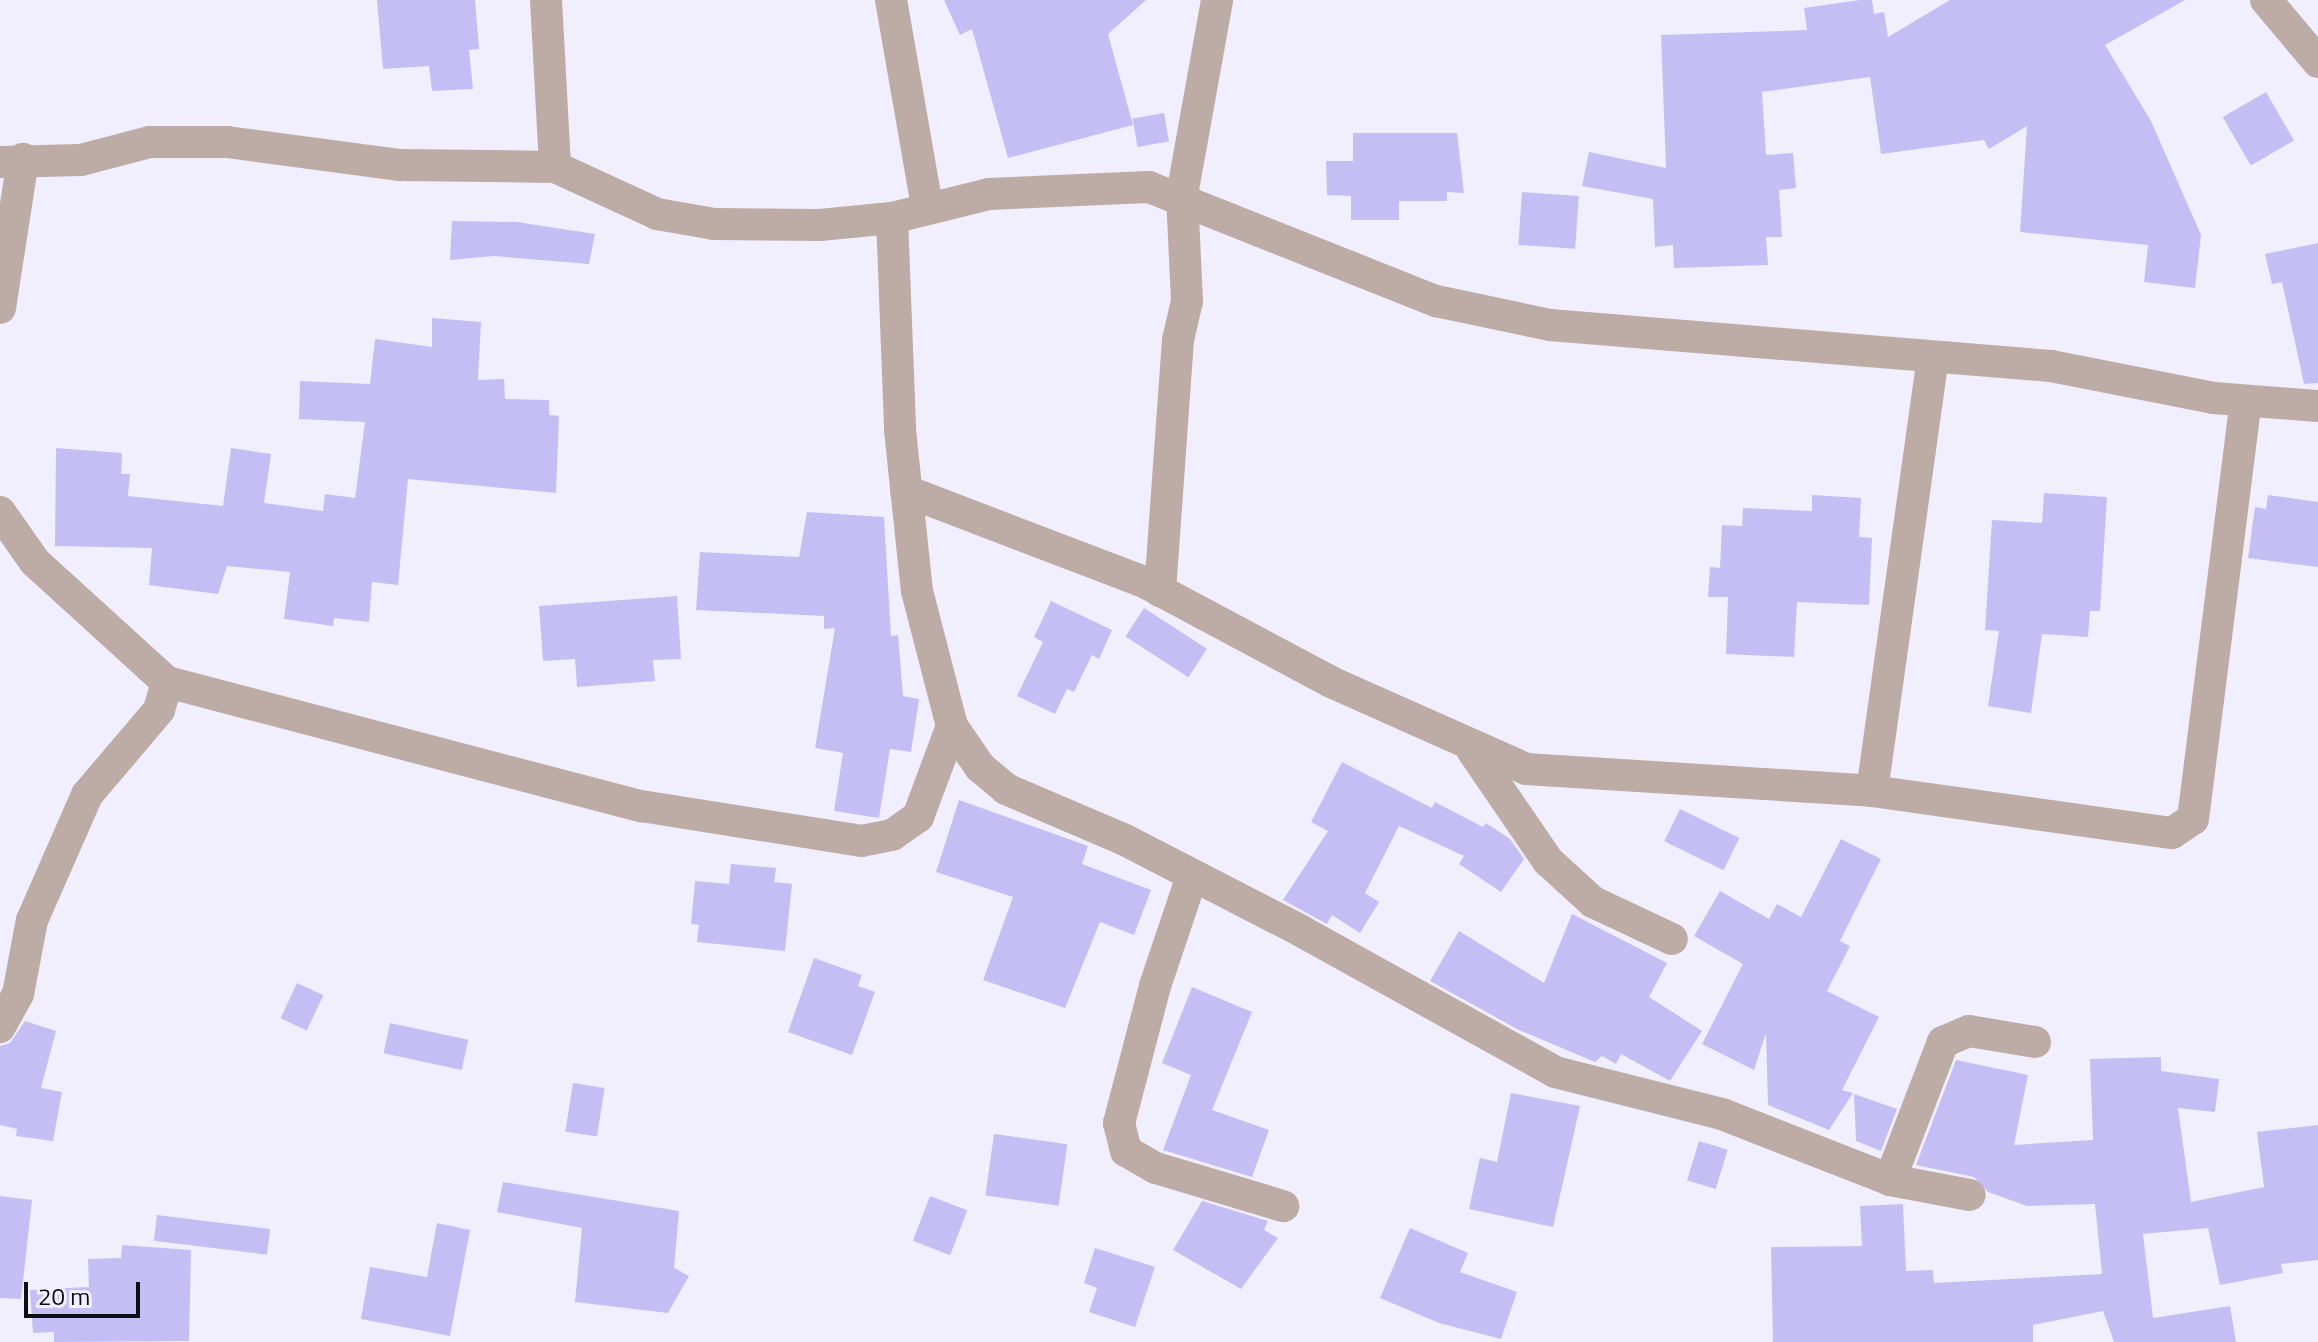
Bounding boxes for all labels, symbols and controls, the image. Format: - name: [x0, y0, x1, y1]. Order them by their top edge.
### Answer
- scale bar: [28, 1266, 144, 1316]
- text: 20 m: [38, 1278, 90, 1314]

